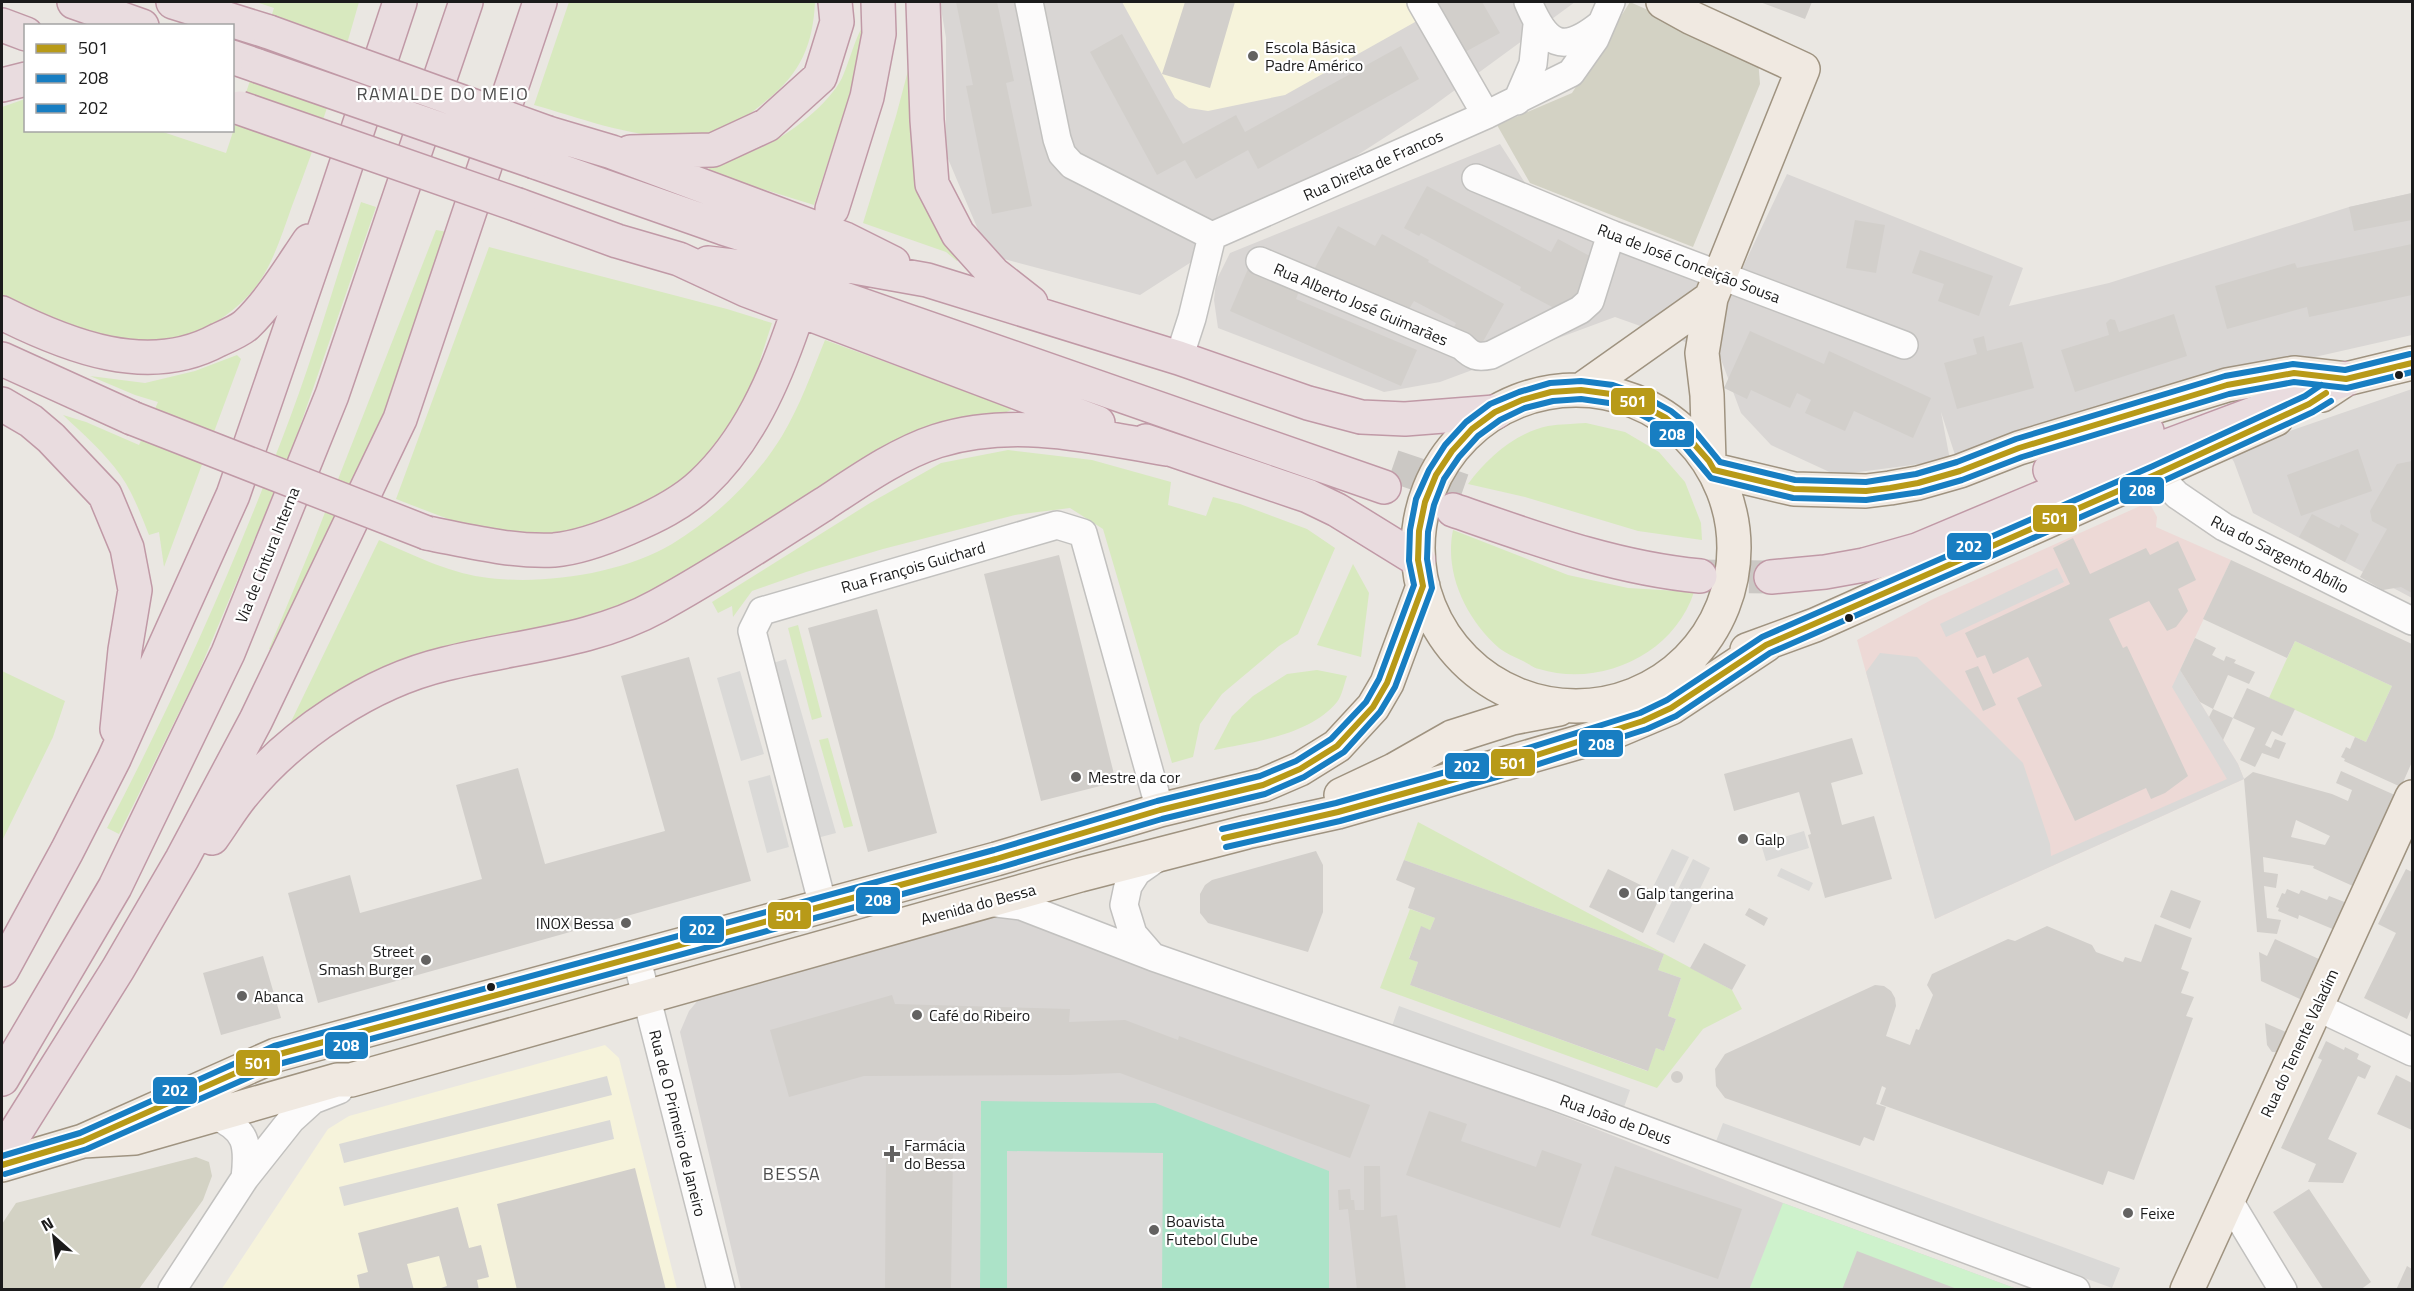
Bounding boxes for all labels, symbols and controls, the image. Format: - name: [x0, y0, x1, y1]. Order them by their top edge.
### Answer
- legend: [24, 24, 234, 132]
- text: 501: [78, 34, 108, 61]
- place label: Escola Básica Padre Américo: [1265, 35, 1363, 77]
- marker: Escola Básica Padre Américo: [1246, 49, 1260, 63]
- text: 208: [78, 64, 108, 91]
- district label: RAMALDE DO MEIO: [356, 80, 530, 107]
- text: 202: [78, 94, 108, 121]
- street label: Rua Direita de Francos: [1299, 123, 1447, 207]
- street label: Rua de José Conceição Sousa: [1594, 217, 1784, 309]
- street label: Rua Alberto José Guimarães: [1270, 256, 1452, 352]
- unlabelled marker: [2393, 369, 2405, 381]
- line badge: 501: [1610, 387, 1656, 416]
- text: 501: [1620, 389, 1646, 413]
- line badge: 208: [1649, 420, 1695, 448]
- text: 208: [1659, 422, 1685, 446]
- line badge: 208: [2119, 476, 2165, 505]
- text: 208: [2129, 478, 2155, 502]
- street label: Via de Cintura Interna: [229, 483, 305, 627]
- line badge: 501: [2032, 504, 2078, 533]
- text: 501: [2042, 506, 2068, 530]
- street label: Rua do Sargento Abílio: [2207, 509, 2353, 599]
- line badge: 202: [1946, 532, 1992, 561]
- text: 202: [1956, 534, 1982, 558]
- street label: Rua François Guichard: [838, 535, 988, 599]
- unlabelled marker: [1843, 612, 1855, 624]
- line badge: 208: [1578, 729, 1624, 758]
- text: 208: [1588, 732, 1614, 756]
- line badge: 501: [1490, 748, 1536, 777]
- text: 501: [1500, 751, 1526, 775]
- line badge: 202: [1444, 752, 1490, 780]
- text: 202: [1454, 754, 1480, 778]
- place label: Mestre da cor: [1088, 765, 1181, 789]
- marker: Mestre da cor: [1069, 770, 1083, 784]
- place label: Galp: [1755, 827, 1785, 851]
- marker: Galp: [1736, 832, 1750, 846]
- street label: Avenida do Bessa: [918, 877, 1038, 931]
- place label: Galp tangerina: [1636, 881, 1734, 905]
- line badge: 208: [855, 886, 901, 915]
- marker: Galp tangerina: [1617, 886, 1631, 900]
- text: 208: [865, 888, 891, 912]
- line badge: 501: [767, 901, 812, 930]
- text: 501: [776, 903, 802, 927]
- place label: INOX Bessa: [536, 911, 614, 935]
- line badge: 202: [679, 915, 725, 944]
- marker: INOX Bessa: [619, 916, 633, 930]
- text: 202: [689, 917, 715, 941]
- place label: Street Smash Burger: [319, 939, 414, 981]
- marker: Street Smash Burger: [419, 953, 433, 967]
- street label: Rua do Tenente Valadim: [2254, 965, 2344, 1121]
- unlabelled marker: [485, 981, 497, 993]
- place label: Abanca: [254, 984, 304, 1008]
- marker: Abanca: [235, 989, 249, 1003]
- place label: Café do Ribeiro: [929, 1003, 1030, 1027]
- marker: Café do Ribeiro: [910, 1008, 924, 1022]
- street label: Rua de O Primeiro de Janeiro: [643, 1027, 713, 1219]
- line badge: 208: [324, 1031, 369, 1060]
- text: 208: [333, 1033, 359, 1057]
- line badge: 501: [235, 1049, 281, 1077]
- text: 501: [245, 1051, 271, 1075]
- line badge: 202: [152, 1076, 198, 1105]
- text: 202: [162, 1078, 188, 1102]
- street label: Rua João de Deus: [1557, 1088, 1675, 1150]
- place label: Farmácia do Bessa: [904, 1133, 965, 1175]
- marker: Farmácia do Bessa: [885, 1147, 899, 1161]
- district label: BESSA: [763, 1160, 821, 1187]
- place label: Feixe: [2140, 1201, 2175, 1225]
- marker: Feixe: [2121, 1206, 2135, 1220]
- north arrow: [24, 1207, 84, 1267]
- place label: Boavista Futebol Clube: [1166, 1209, 1258, 1251]
- text: N: [36, 1211, 57, 1237]
- marker: Boavista Futebol Clube: [1147, 1223, 1161, 1237]

